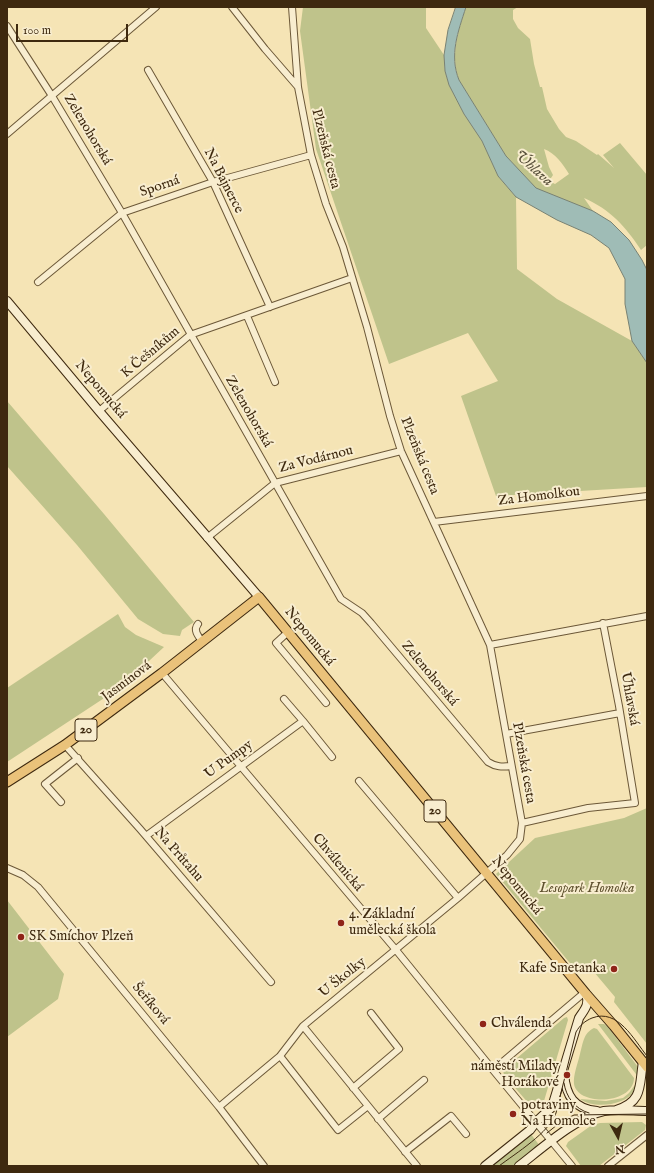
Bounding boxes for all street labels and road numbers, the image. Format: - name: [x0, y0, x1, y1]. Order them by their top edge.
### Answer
- street label: Zelenohorská: [59, 91, 115, 169]
- street label: Plzeňská cesta: [307, 107, 343, 191]
- street label: Na Bajnerce: [199, 146, 247, 216]
- street label: Sporná: [138, 172, 182, 202]
- street label: K Češníkům: [118, 324, 184, 382]
- street label: Nepomucká: [71, 357, 129, 423]
- street label: Zelenohorská: [221, 373, 275, 451]
- street label: Plzeňská cesta: [396, 415, 442, 497]
- street label: Za Vodárnou: [277, 443, 355, 477]
- street label: Za Homolkou: [497, 484, 581, 510]
- street label: Nepomucká: [280, 604, 338, 670]
- street label: Zelenohorská: [397, 638, 461, 710]
- street label: Jasmínová: [99, 658, 155, 706]
- street label: Úhlavská: [616, 671, 642, 727]
- road number: 20: [75, 719, 97, 741]
- street label: Plzeňská cesta: [508, 721, 538, 805]
- street label: U Pumpy: [202, 737, 256, 783]
- road number: 20: [424, 800, 446, 822]
- street label: Na Průtahu: [150, 824, 206, 886]
- street label: Chválenická: [308, 831, 366, 895]
- street label: Nepomucká: [487, 853, 545, 919]
- street label: U Školky: [316, 954, 370, 1002]
- street label: Šeříková: [128, 980, 172, 1028]

